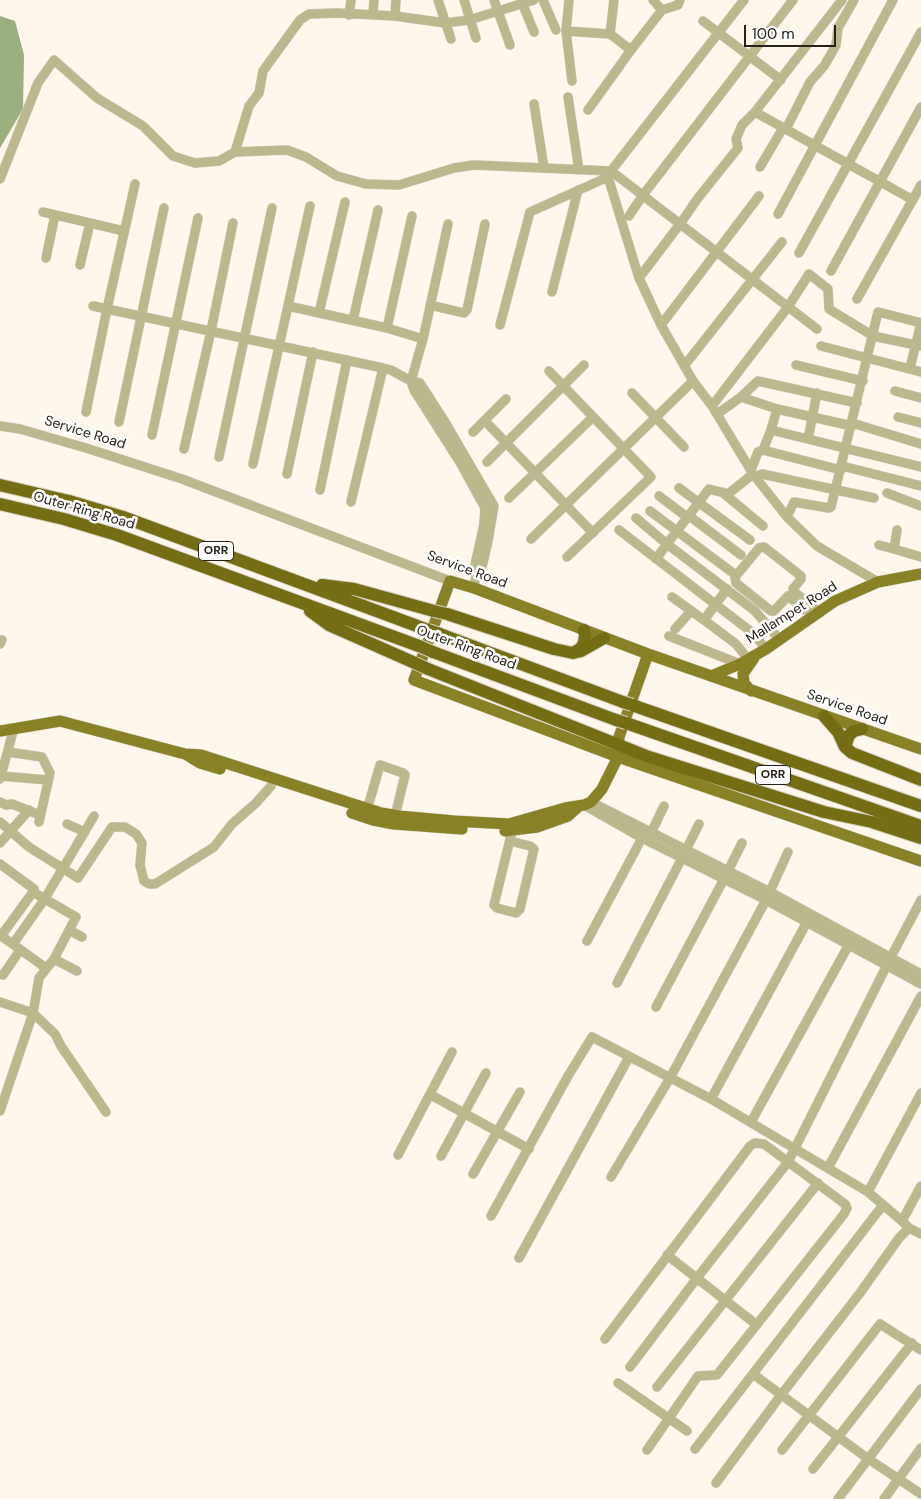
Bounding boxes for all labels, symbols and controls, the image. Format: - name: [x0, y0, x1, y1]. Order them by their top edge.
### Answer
- scale bar: [746, 15, 838, 47]
- text: 100 m: [752, 24, 795, 44]
- street label: Service Road: [42, 413, 128, 453]
- street label: Outer Ring Road: [31, 488, 137, 534]
- road number: ORR: [198, 542, 234, 560]
- street label: Service Road: [425, 548, 509, 592]
- street label: Mallampet Road: [743, 578, 841, 648]
- street label: Outer Ring Road: [414, 622, 518, 674]
- street label: Service Road: [804, 686, 890, 730]
- road number: ORR: [756, 766, 790, 784]

